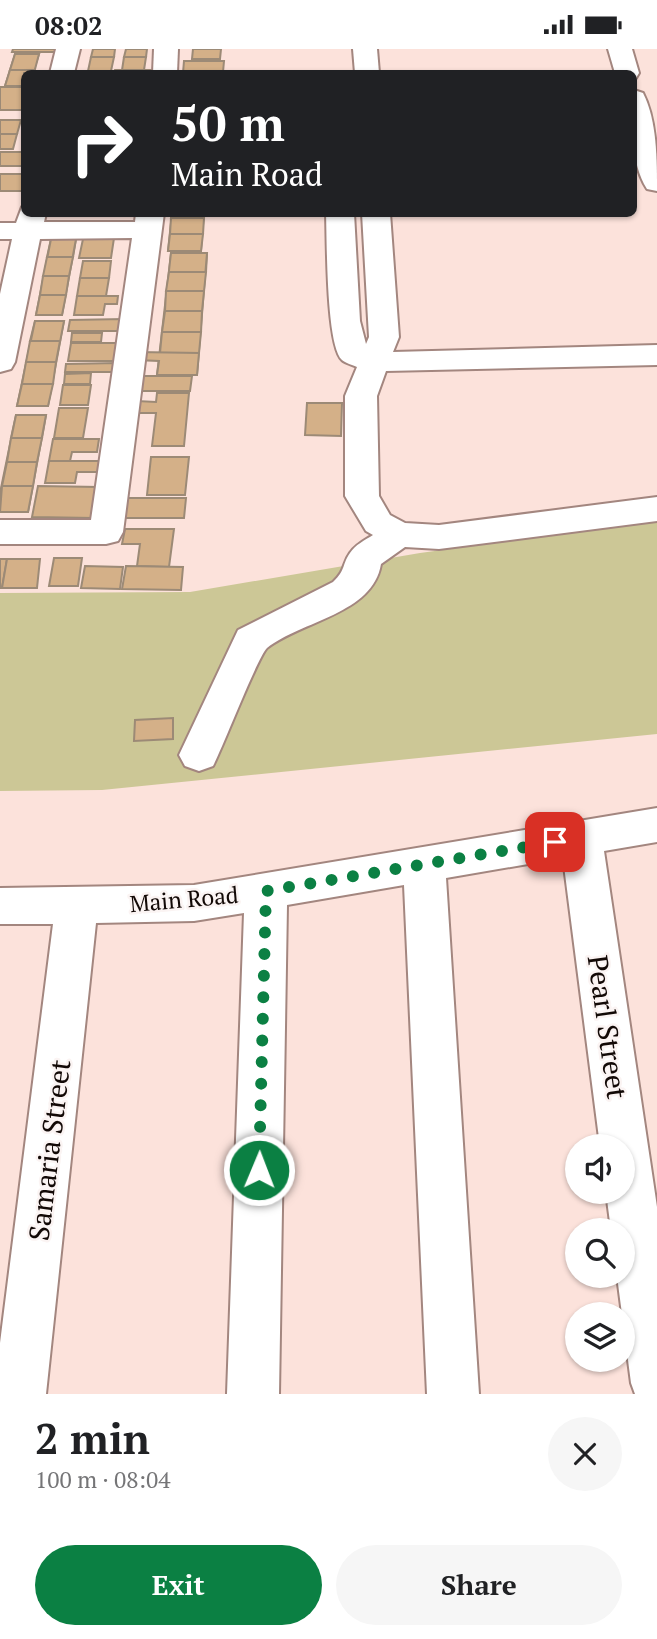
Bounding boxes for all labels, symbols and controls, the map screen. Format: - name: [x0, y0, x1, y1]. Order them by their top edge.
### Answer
- text: 08:02: [35, 8, 103, 42]
- text: 50 m: [171, 90, 285, 155]
- icon: right: [56, 98, 147, 189]
- text: Main Road: [171, 153, 323, 195]
- pin: [525, 812, 585, 872]
- icon: arrive: [536, 823, 574, 861]
- street label: Main Road: [128, 879, 240, 919]
- street label: Pearl Street: [580, 953, 636, 1102]
- street label: Samaria Street: [20, 1057, 79, 1243]
- position arrow: [222, 1133, 296, 1207]
- map controls: [565, 1134, 635, 1372]
- button: sound: [565, 1134, 635, 1204]
- button: search: [565, 1218, 635, 1288]
- button: layers: [565, 1302, 635, 1372]
- text: 2 min: [35, 1410, 150, 1466]
- button: close: [548, 1417, 622, 1491]
- text: 100 m · 08:04: [35, 1464, 170, 1495]
- button: Exit: [35, 1545, 322, 1625]
- button: Share: [336, 1545, 622, 1625]

